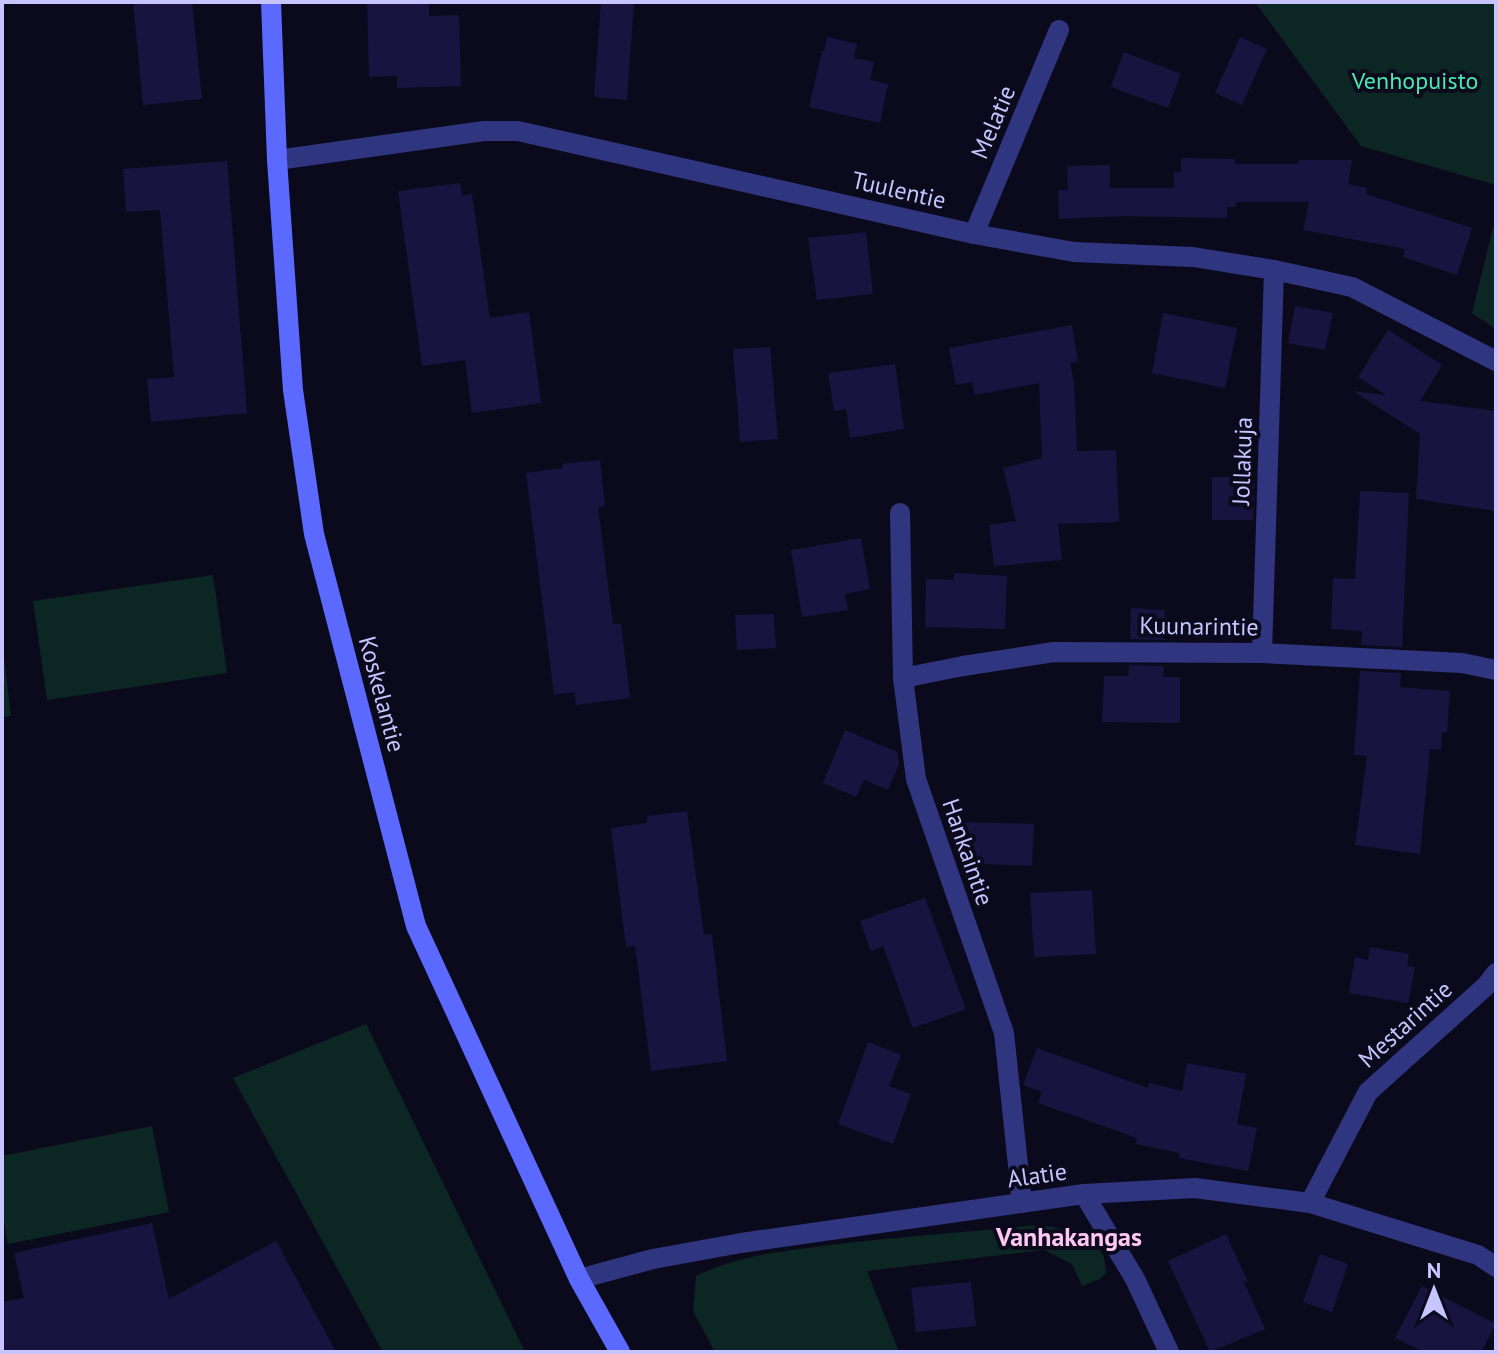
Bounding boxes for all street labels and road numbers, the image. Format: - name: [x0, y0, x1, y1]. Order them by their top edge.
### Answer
- street label: Melatie: [964, 81, 1022, 163]
- street label: Tuulentie: [849, 164, 949, 216]
- street label: Jollakuja: [1225, 416, 1259, 507]
- street label: Kuunarintie: [1139, 609, 1259, 643]
- street label: Koskelantie: [352, 633, 412, 755]
- street label: Hankaintie: [935, 795, 1001, 909]
- street label: Mestarintie: [1352, 974, 1458, 1074]
- street label: Alatie: [1005, 1155, 1069, 1195]

